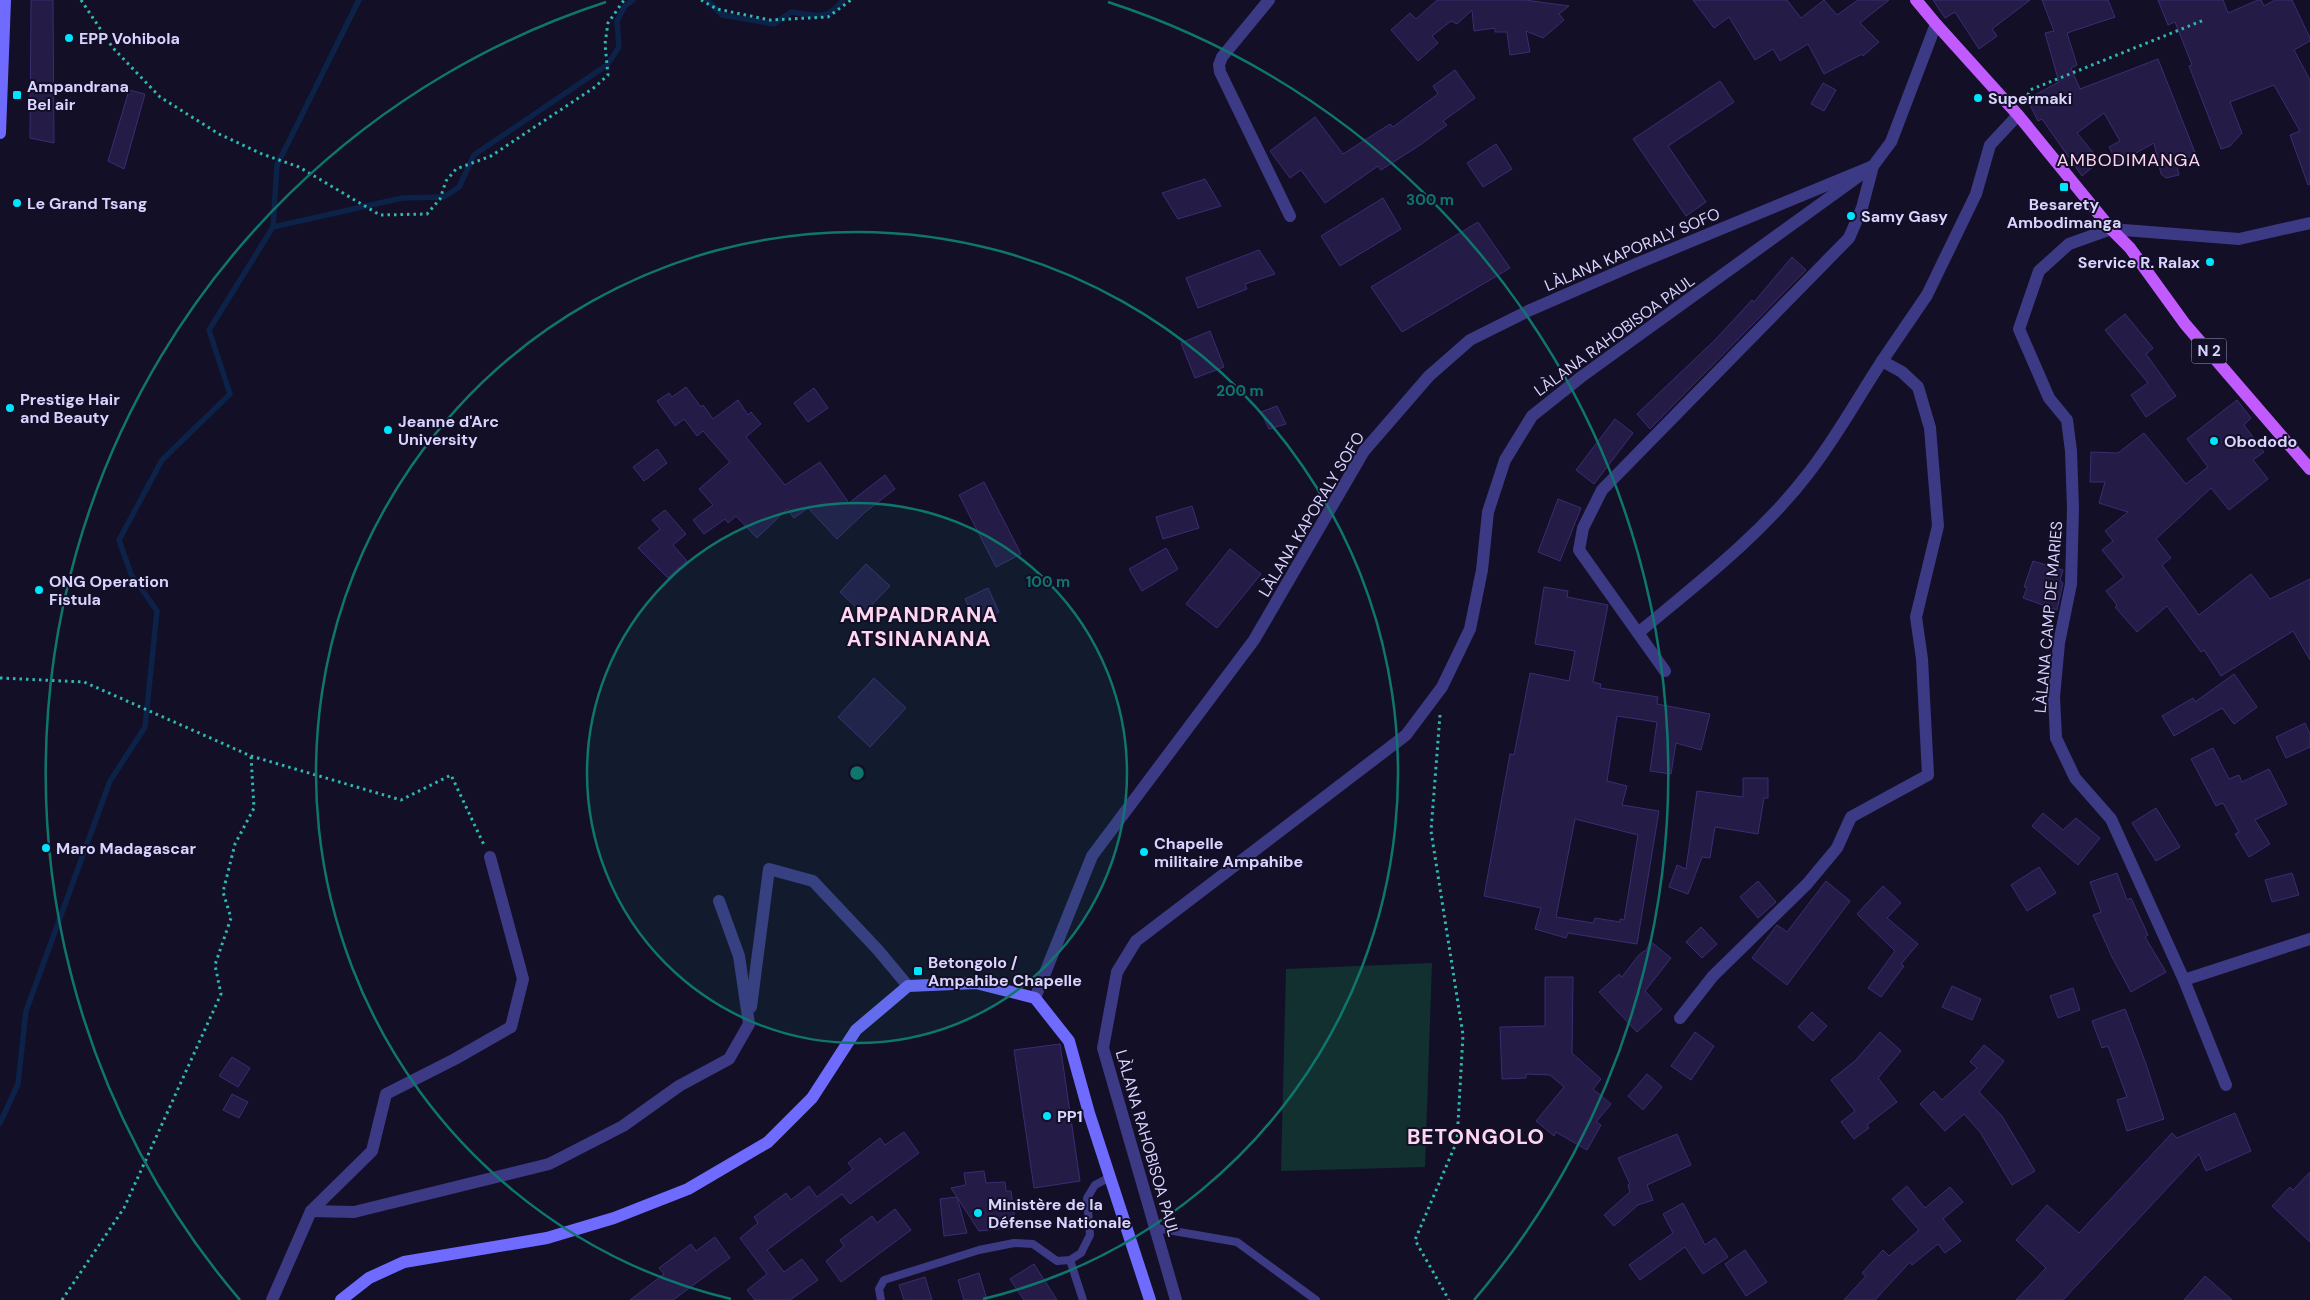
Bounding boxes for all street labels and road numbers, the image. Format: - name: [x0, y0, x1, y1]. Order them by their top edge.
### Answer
- street label: LÀLANA KAPORALY SOFO: [1541, 203, 1723, 296]
- street label: LÀLANA RAHOBISOA PAUL: [1530, 270, 1699, 401]
- road number: N 2: [2192, 338, 2226, 364]
- street label: LÀLANA KAPORALY SOFO: [1254, 428, 1369, 601]
- street label: LÀLANA CAMP DE MARIES: [2030, 520, 2067, 714]
- street label: LÀLANA RAHOBISOA PAUL: [1111, 1047, 1184, 1239]

